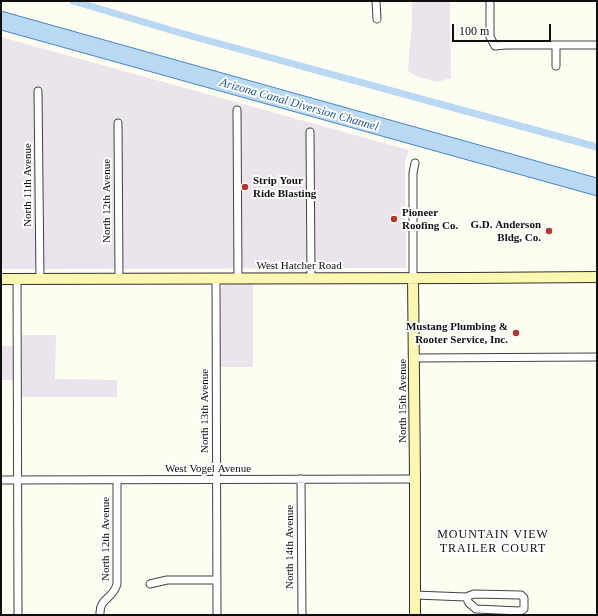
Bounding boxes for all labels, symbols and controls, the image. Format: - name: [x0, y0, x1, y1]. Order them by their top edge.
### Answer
- scale bar: [454, 16, 553, 42]
- text: 100 m: [459, 24, 489, 38]
- water label: Arizona Canal Diversion Channel: [218, 75, 380, 135]
- street label: North 11th Avenue: [21, 143, 35, 227]
- street label: North 12th Avenue: [100, 159, 114, 243]
- place label: Strip Your Ride Blasting: [253, 174, 316, 200]
- marker: Strip Your Ride Blasting: [240, 182, 250, 192]
- place label: Pioneer Roofing Co.: [402, 206, 458, 232]
- marker: Pioneer Roofing Co.: [389, 214, 399, 224]
- place label: G.D. Anderson Bldg, Co.: [470, 218, 541, 244]
- marker: G.D. Anderson Bldg, Co.: [544, 226, 554, 236]
- street label: West Hatcher Road: [256, 259, 342, 273]
- place label: Mustang Plumbing & Rooter Service, Inc.: [406, 320, 508, 346]
- marker: Mustang Plumbing & Rooter Service, Inc.: [511, 328, 521, 338]
- street label: North 15th Avenue: [396, 359, 410, 443]
- street label: North 13th Avenue: [198, 369, 212, 453]
- street label: West Vogel Avenue: [165, 462, 251, 476]
- street label: North 12th Avenue: [99, 497, 113, 581]
- street label: North 14th Avenue: [283, 505, 297, 589]
- district label: MOUNTAIN VIEW TRAILER COURT: [437, 528, 549, 556]

